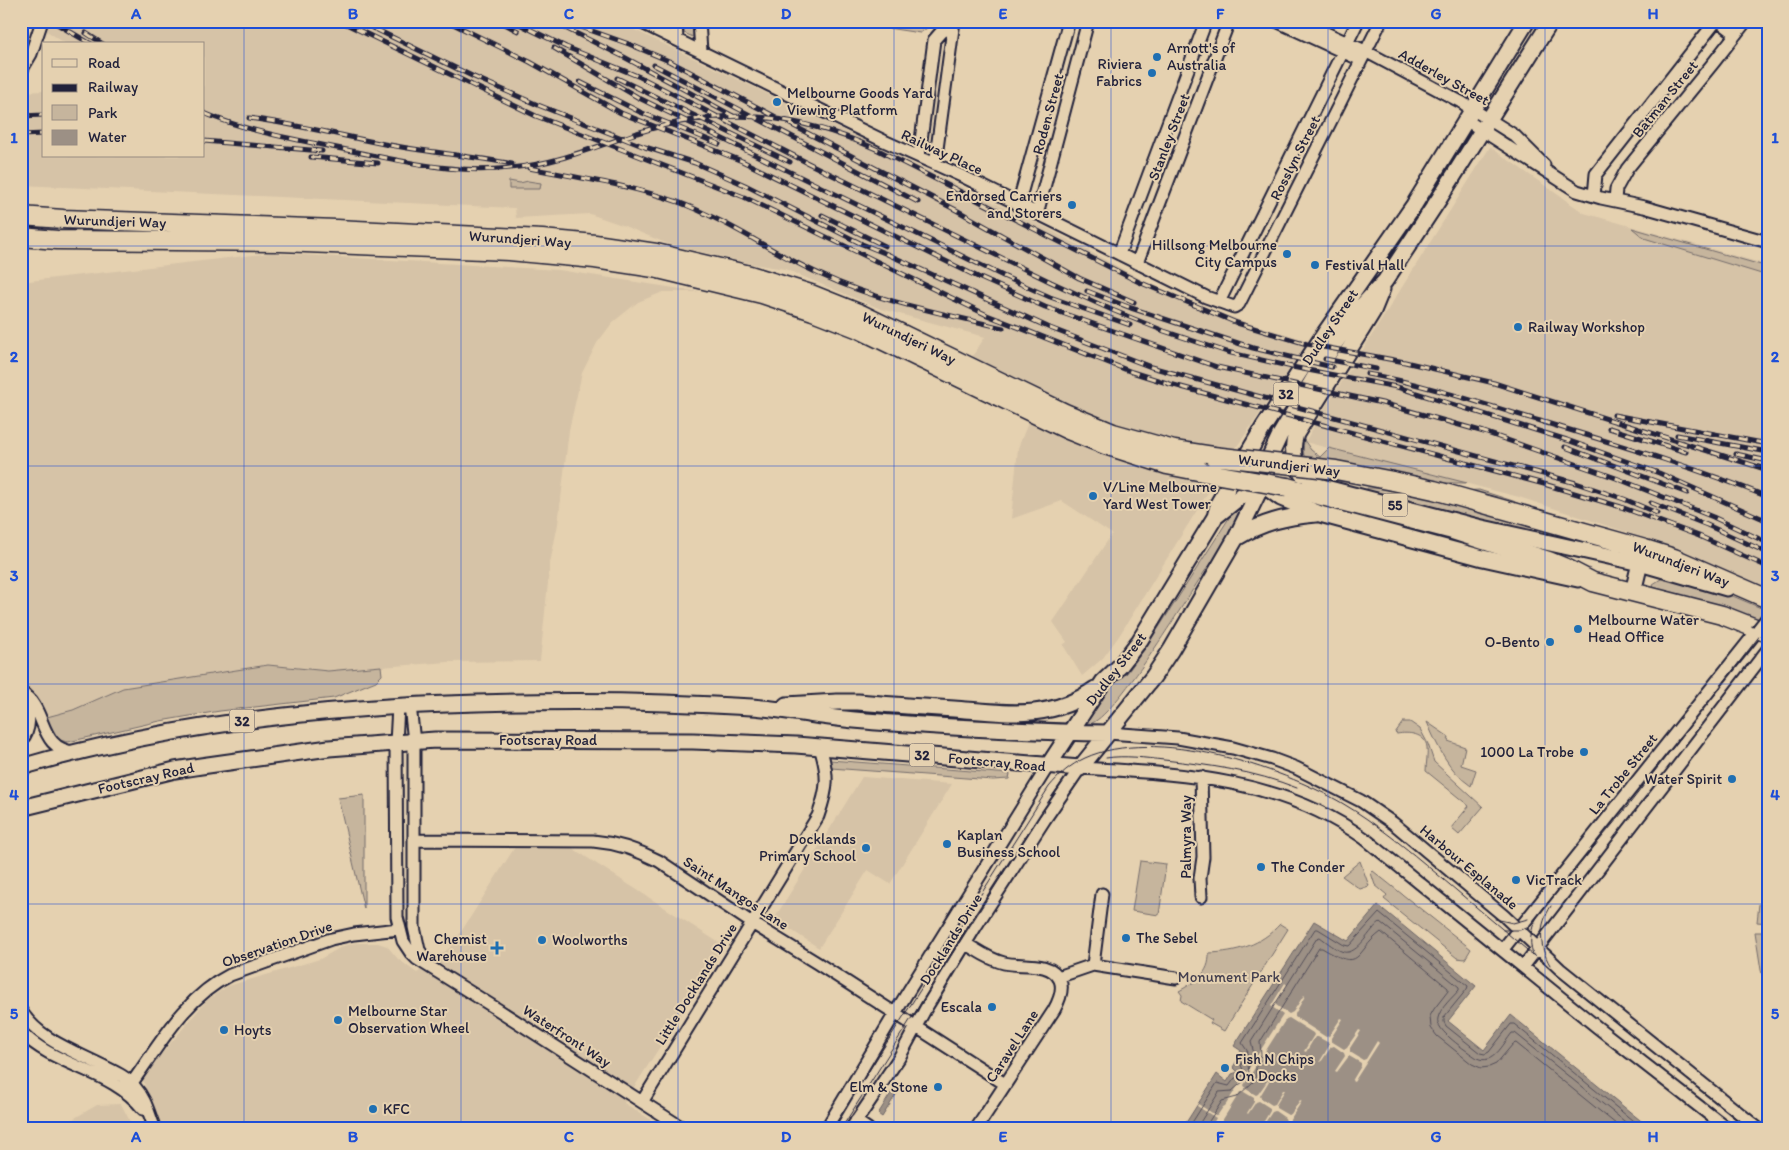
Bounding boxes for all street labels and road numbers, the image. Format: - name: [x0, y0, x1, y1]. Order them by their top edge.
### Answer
- street label: Adderley Street: [1396, 45, 1493, 109]
- street label: Batman Street: [1628, 56, 1702, 141]
- street label: Roden Street: [1029, 71, 1068, 157]
- street label: Stanley Street: [1144, 91, 1194, 183]
- street label: Rosslyn Street: [1266, 112, 1324, 203]
- street label: Railway Place: [898, 125, 986, 179]
- street label: Wurundjeri Way: [63, 210, 167, 232]
- street label: Wurundjeri Way: [468, 226, 572, 252]
- street label: Dudley Street: [1298, 285, 1362, 369]
- street label: Wurundjeri Way: [859, 307, 959, 369]
- road number: 32: [1274, 382, 1298, 406]
- street label: Wurundjeri Way: [1237, 450, 1341, 480]
- road number: 55: [1382, 494, 1408, 516]
- street label: Wurundjeri Way: [1630, 537, 1732, 591]
- street label: Dudley Street: [1082, 628, 1150, 709]
- road number: 32: [230, 709, 254, 732]
- street label: La Trobe Street: [1585, 730, 1661, 818]
- street label: Footscray Road: [499, 731, 597, 749]
- road number: 32: [910, 744, 934, 766]
- street label: Footscray Road: [947, 749, 1047, 775]
- street label: Footscray Road: [96, 758, 196, 798]
- street label: Palmyra Way: [1177, 795, 1195, 879]
- street label: Harbour Esplanade: [1416, 821, 1522, 913]
- street label: Saint Mangos Lane: [680, 852, 792, 934]
- street label: Docklands Drive: [916, 890, 986, 988]
- street label: Observation Drive: [219, 917, 335, 971]
- street label: Little Docklands Drive: [651, 920, 741, 1048]
- street label: Waterfront Way: [519, 1001, 615, 1071]
- street label: Caravel Lane: [982, 1006, 1042, 1086]

